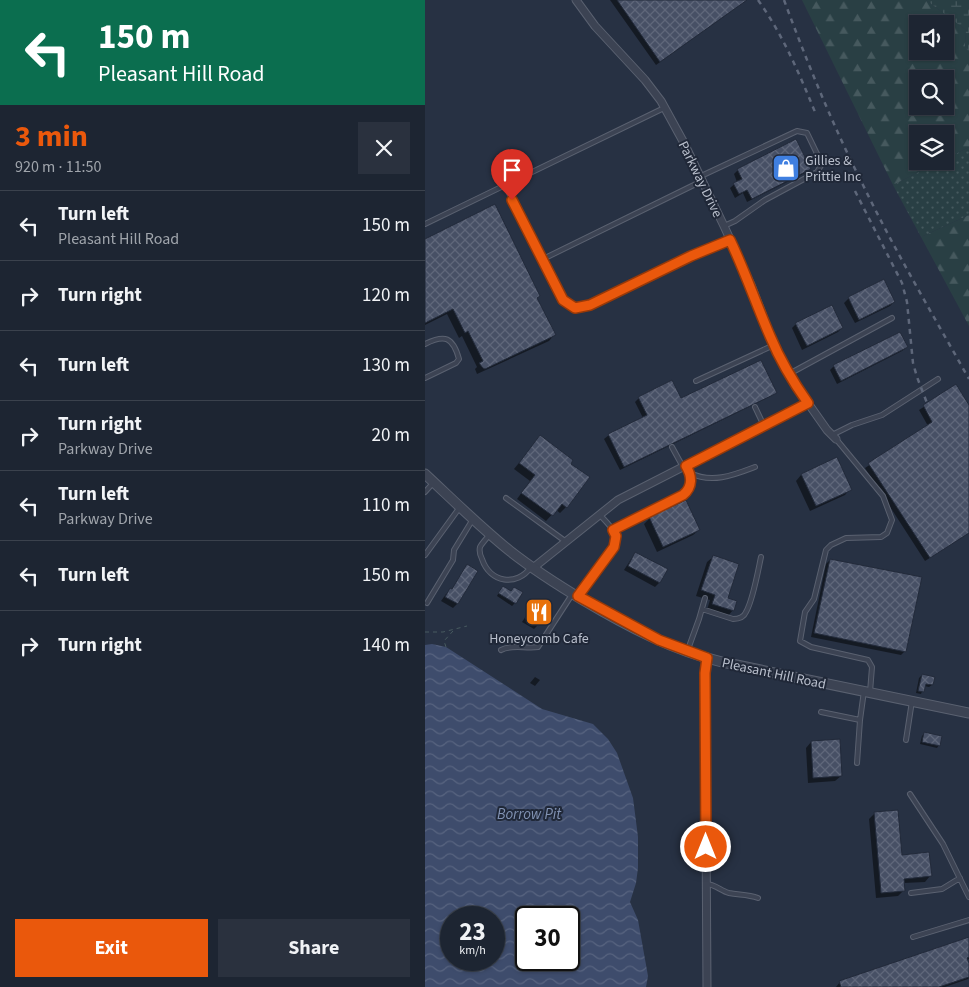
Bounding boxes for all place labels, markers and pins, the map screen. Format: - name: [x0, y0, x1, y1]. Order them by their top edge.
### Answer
- pin: [491, 149, 533, 200]
- place label: Gillies & Prittie Inc: [805, 151, 862, 187]
- shop icon: Gillies & Prittie Inc: [771, 153, 801, 183]
- restaurant icon: Honeycomb Cafe: [524, 597, 554, 627]
- place label: Honeycomb Cafe: [489, 629, 589, 649]

